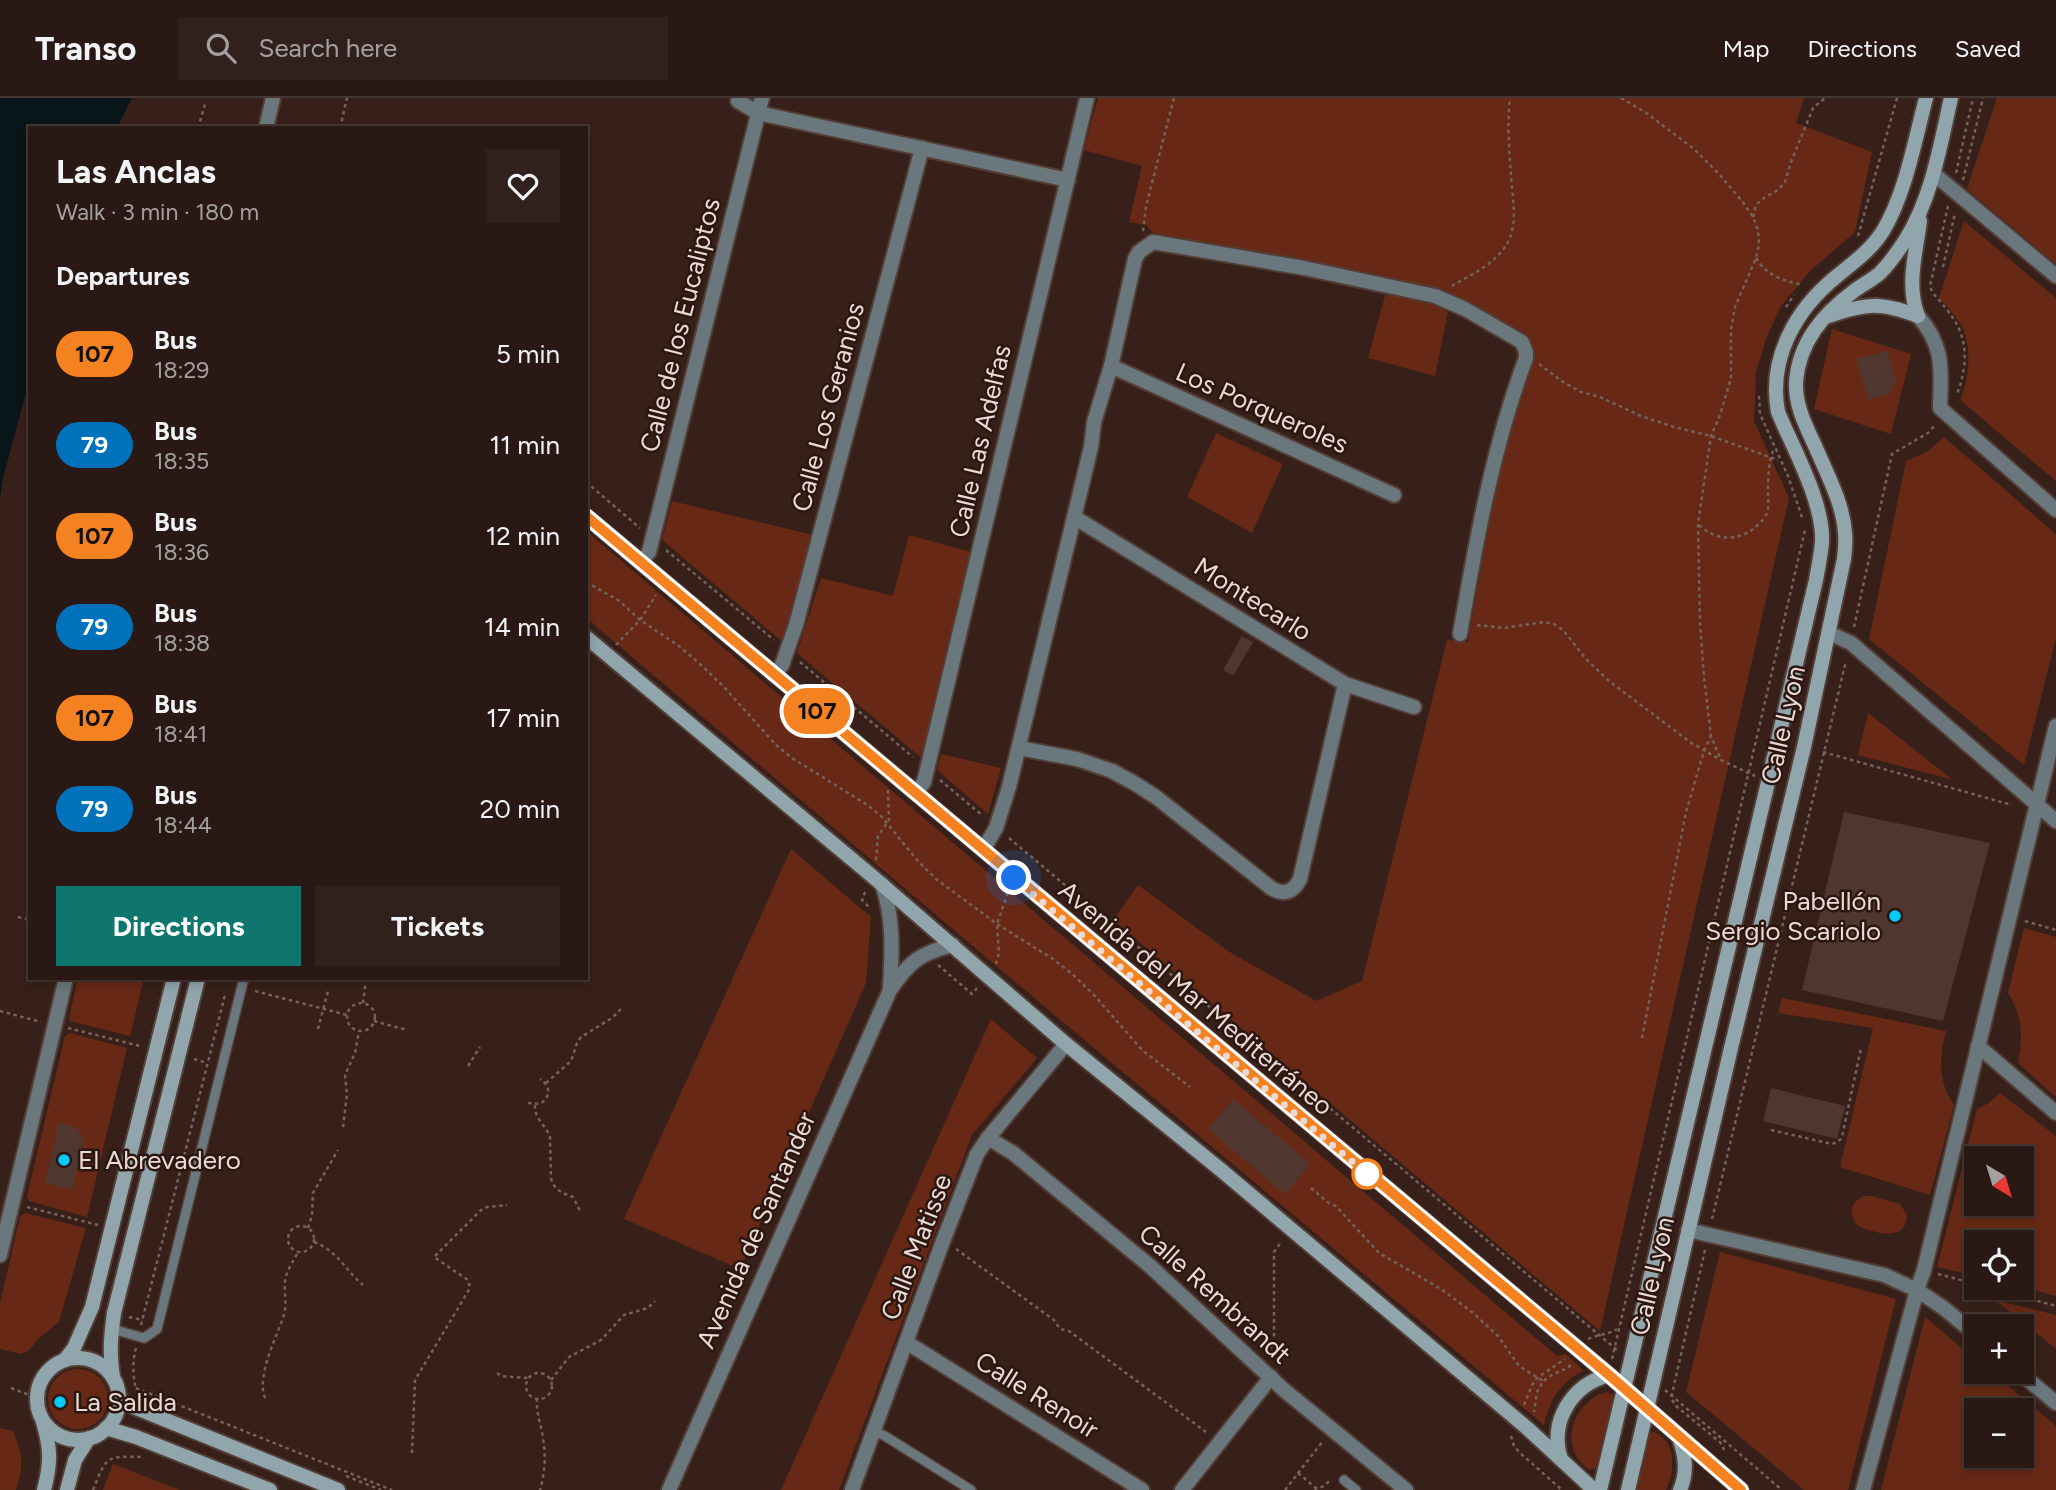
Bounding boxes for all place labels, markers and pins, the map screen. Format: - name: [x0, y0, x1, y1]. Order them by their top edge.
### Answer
- place label: Pabellón Sergio Scariolo: [1705, 885, 1881, 947]
- marker: Pabellón Sergio Scariolo: [1887, 908, 1903, 924]
- place label: El Abrevadero: [78, 1144, 241, 1176]
- marker: El Abrevadero: [56, 1152, 72, 1168]
- unlabelled marker: [1352, 1159, 1382, 1189]
- place label: La Salida: [74, 1386, 177, 1418]
- marker: La Salida: [52, 1394, 68, 1410]

